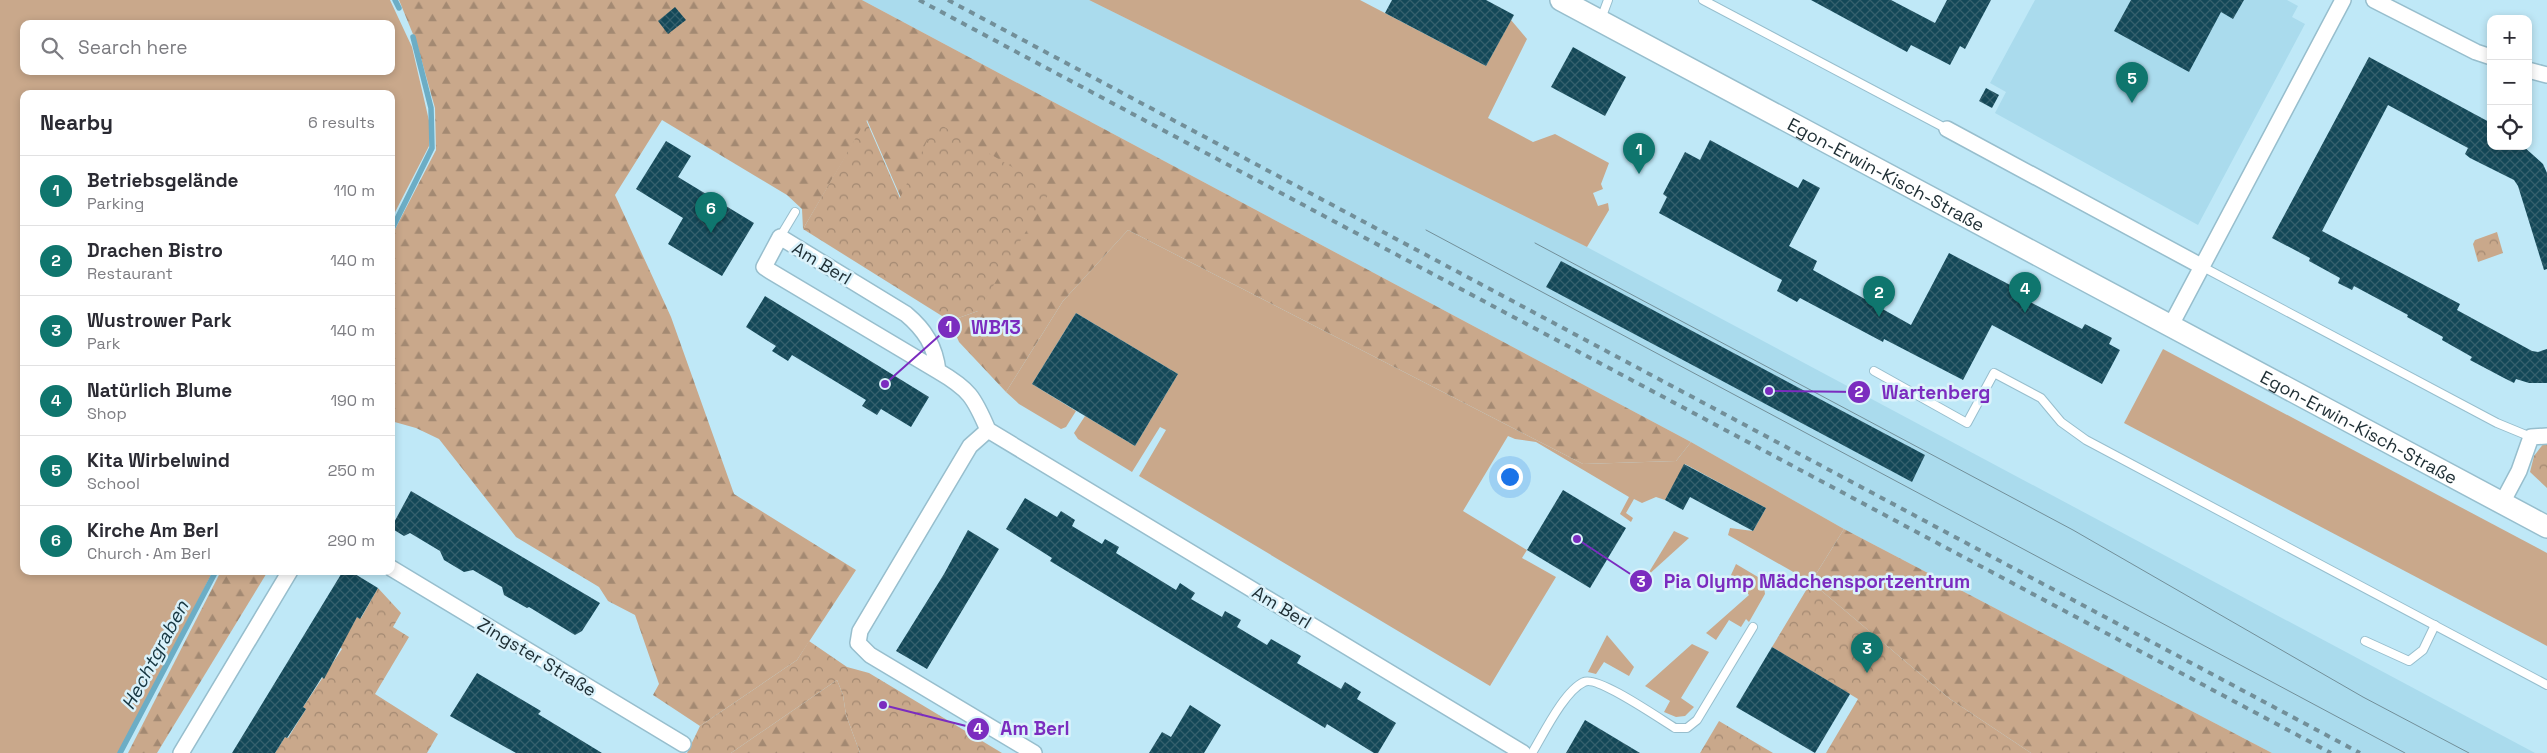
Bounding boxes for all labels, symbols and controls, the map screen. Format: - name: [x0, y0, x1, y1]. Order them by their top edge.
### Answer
- map controls: [2487, 15, 2532, 150]
- button: +: [2487, 15, 2532, 60]
- search box: [20, 20, 395, 75]
- icon: search: [38, 34, 66, 62]
- text: Search here: [78, 35, 188, 60]
- button: −: [2487, 60, 2532, 105]
- pin: 5: [2116, 62, 2148, 103]
- button: locate: [2487, 105, 2532, 150]
- text: Nearby: [40, 109, 113, 136]
- text: 6 results: [308, 112, 375, 133]
- street label: Egon-Erwin-Kisch-Straße: [1784, 112, 1989, 236]
- pin: 1: [1623, 133, 1655, 174]
- text: Betriebsgelände: [87, 168, 238, 193]
- text: 1: [52, 180, 60, 201]
- text: 110 m: [333, 180, 375, 201]
- pin: 6: [695, 192, 727, 233]
- text: Parking: [87, 193, 144, 214]
- street label: Am Berl: [788, 236, 856, 290]
- text: Drachen Bistro: [87, 238, 223, 263]
- text: 2: [51, 250, 61, 271]
- text: 140 m: [330, 250, 375, 271]
- text: Restaurant: [87, 263, 173, 284]
- pin: 4: [2009, 272, 2041, 313]
- pin: 2: [1863, 276, 1895, 317]
- text: Wustrower Park: [87, 308, 232, 333]
- callout: WB13: [936, 310, 1031, 344]
- text: WB13: [971, 315, 1021, 340]
- text: 1: [946, 317, 952, 336]
- text: 3: [51, 320, 61, 341]
- text: 140 m: [330, 320, 375, 341]
- text: Park: [87, 333, 120, 354]
- street label: Egon-Erwin-Kisch-Straße: [2257, 365, 2462, 489]
- callout: Wartenberg: [1847, 375, 2000, 409]
- text: Natürlich Blume: [87, 378, 232, 403]
- text: Wartenberg: [1882, 380, 1990, 405]
- text: 2: [1855, 382, 1864, 401]
- text: 4: [51, 390, 61, 411]
- text: 190 m: [330, 390, 375, 411]
- text: Shop: [87, 403, 127, 424]
- text: Kita Wirbelwind: [87, 448, 230, 473]
- text: 5: [51, 460, 61, 481]
- text: 250 m: [328, 460, 375, 481]
- your location: [1497, 464, 1523, 490]
- text: School: [87, 473, 140, 494]
- text: Kirche Am Berl: [87, 518, 219, 543]
- text: 6: [51, 530, 61, 551]
- text: 290 m: [327, 530, 375, 551]
- text: Church · Am Berl: [87, 543, 211, 564]
- callout: Pia Olymp Mädchensportzentrum: [1629, 564, 1980, 598]
- text: Pia Olymp Mädchensportzentrum: [1664, 569, 1970, 594]
- text: 3: [1636, 572, 1646, 591]
- street label: Am Berl: [1248, 580, 1316, 634]
- water label: Hechtgraben: [116, 596, 194, 714]
- street label: Zingster Straße: [473, 612, 601, 702]
- pin: 3: [1851, 632, 1883, 673]
- callout: Am Berl: [965, 712, 1080, 746]
- text: Am Berl: [1000, 716, 1070, 741]
- text: 4: [973, 719, 983, 738]

